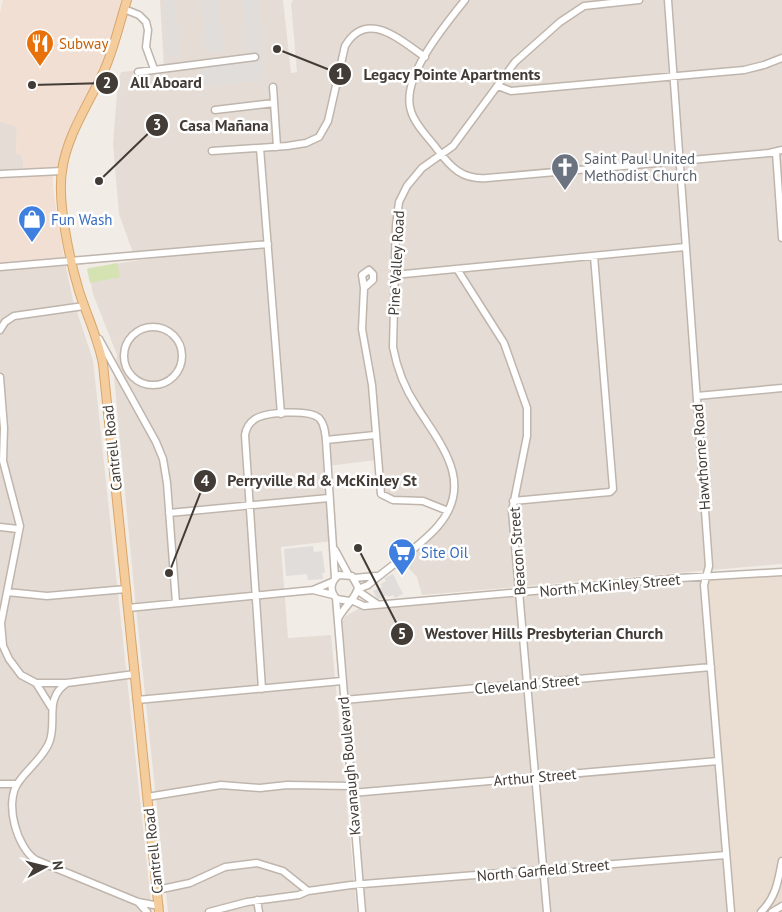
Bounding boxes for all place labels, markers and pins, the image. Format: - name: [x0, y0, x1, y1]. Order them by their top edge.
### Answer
- restaurant icon: Subway: [25, 28, 55, 67]
- place label: Subway: [59, 34, 108, 53]
- callout: Legacy Pointe Apartments: [328, 58, 551, 89]
- callout: All Aboard: [95, 67, 212, 98]
- callout: Casa Mañana: [145, 109, 279, 140]
- place label: Saint Paul United Methodist Church: [584, 149, 697, 185]
- church icon: Saint Paul United Methodist Church: [550, 152, 580, 191]
- shop icon: Fun Wash: [17, 204, 47, 243]
- place label: Fun Wash: [51, 210, 113, 229]
- callout: Perryville Rd & McKinley St: [192, 465, 427, 496]
- supermarket icon: Site Oil: [387, 537, 417, 576]
- place label: Site Oil: [421, 543, 469, 562]
- callout: Westover Hills Presbyterian Church: [390, 618, 674, 649]

